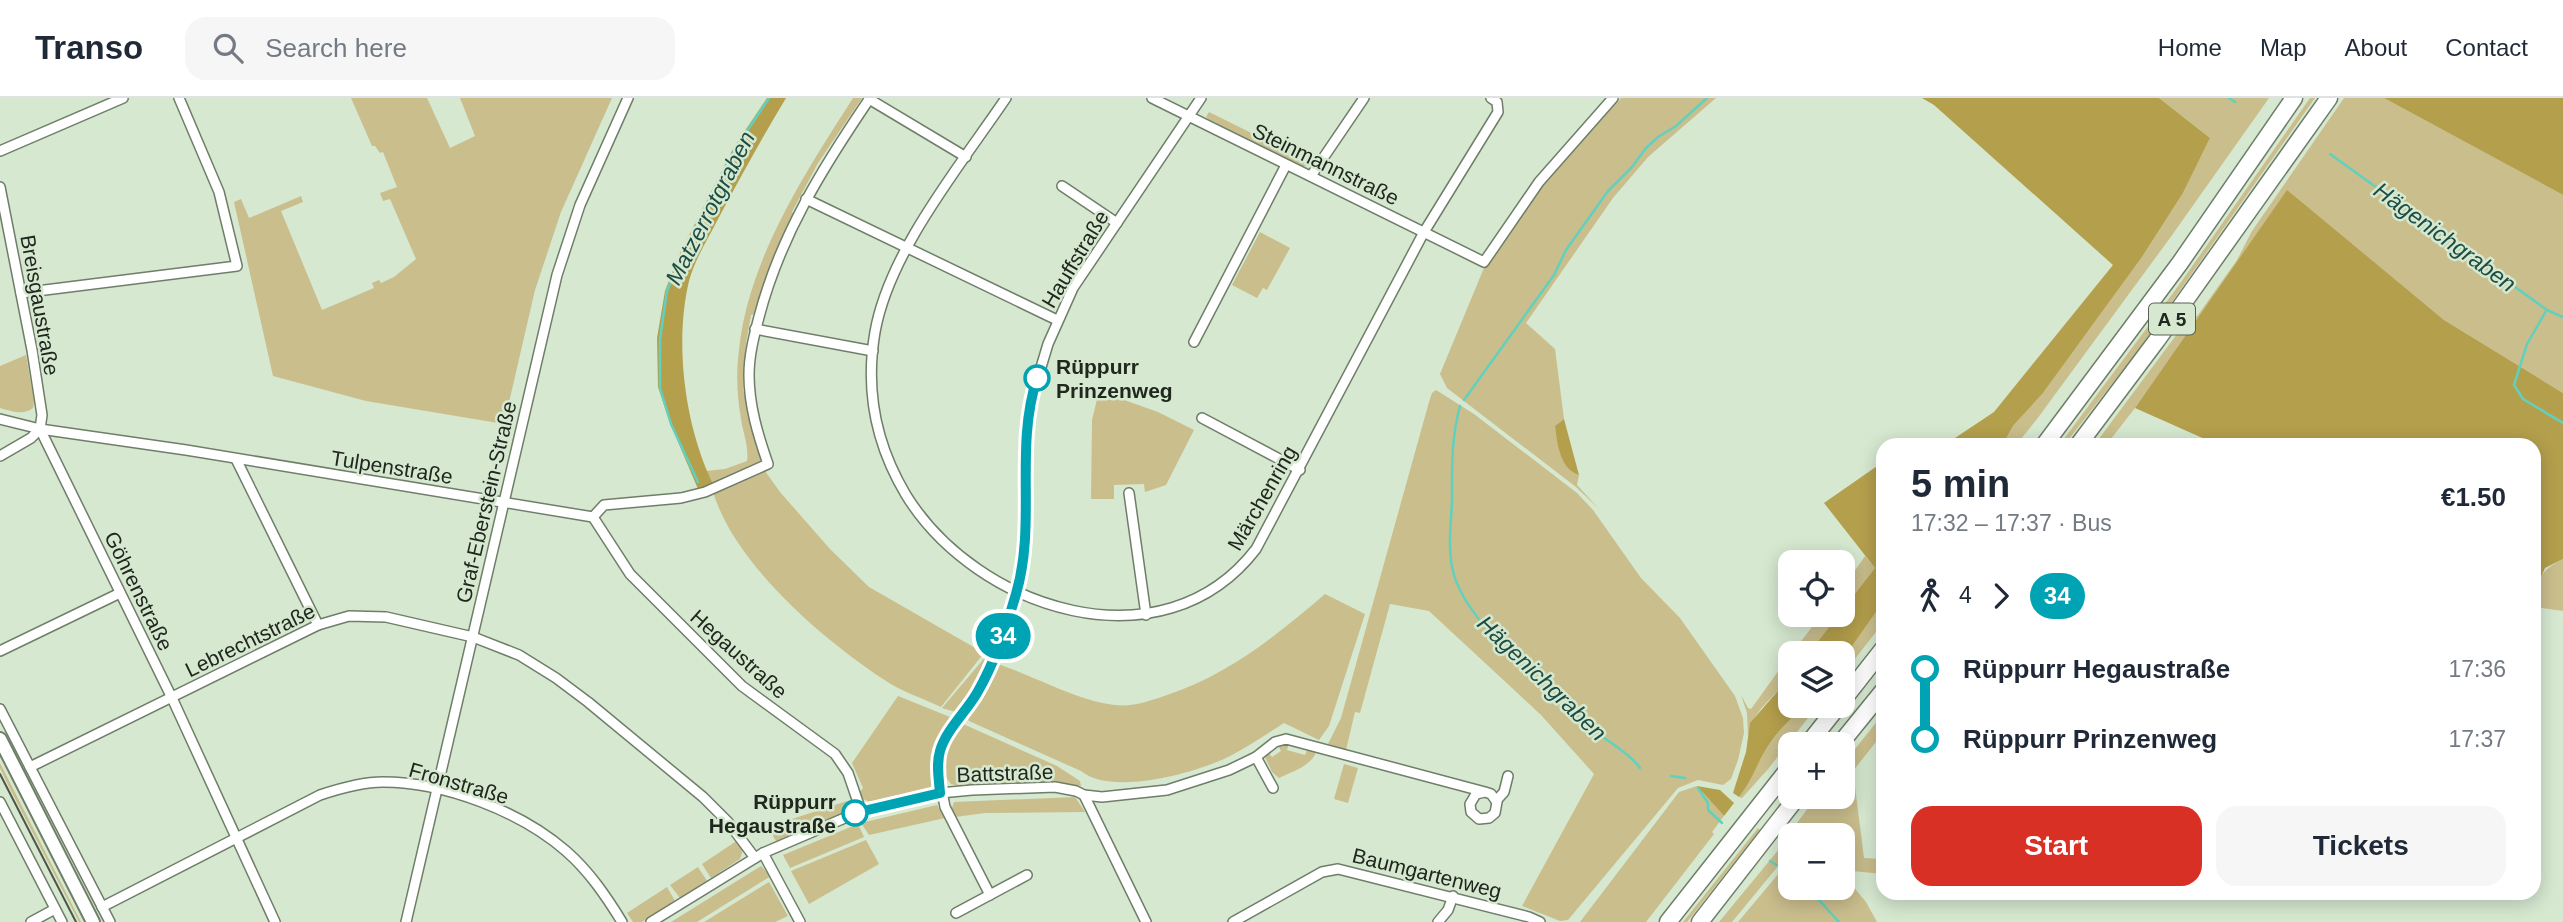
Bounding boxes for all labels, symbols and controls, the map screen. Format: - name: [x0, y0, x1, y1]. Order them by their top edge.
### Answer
- search box: [185, 17, 675, 80]
- text: Transo: [35, 29, 143, 66]
- icon: search: [209, 29, 247, 67]
- text: Search here: [265, 33, 407, 63]
- text: Home: [2158, 34, 2222, 61]
- text: Map: [2260, 34, 2307, 61]
- text: About: [2345, 34, 2407, 61]
- text: Contact: [2445, 34, 2528, 61]
- street label: Steinmannstraße: [1249, 119, 1403, 209]
- water label: Matzerrotgraben: [660, 127, 760, 289]
- water label: Hägenichgraben: [2369, 177, 2521, 297]
- street label: Hauffstraße: [1037, 206, 1113, 312]
- street label: Breisgaustraße: [16, 233, 64, 377]
- road number: A 5: [2149, 304, 2195, 334]
- place label: Rüppurr Prinzenweg: [1056, 355, 1173, 402]
- marker: Rüppurr Prinzenweg: [1024, 365, 1050, 391]
- street label: Graf-Eberstein-Straße: [452, 399, 520, 605]
- street label: Märchenring: [1223, 442, 1301, 554]
- street label: Tulpenstraße: [329, 446, 455, 488]
- text: 5 min: [1911, 463, 2010, 505]
- text: €1.50: [2441, 482, 2506, 512]
- text: 17:32 – 17:37 · Bus: [1911, 510, 2112, 536]
- street label: Göhrenstraße: [100, 528, 178, 654]
- map controls: [1778, 550, 1855, 900]
- button: locate: [1778, 550, 1855, 627]
- icon: walk: [1911, 577, 1949, 615]
- icon: forward: [1982, 577, 2020, 615]
- text: 4: [1959, 582, 1972, 608]
- text: 34: [2044, 582, 2071, 609]
- street label: Lebrechtstraße: [181, 599, 319, 681]
- street label: Hegaustraße: [686, 605, 792, 703]
- water label: Hägenichgraben: [1472, 610, 1612, 746]
- line badge: 34: [972, 613, 1034, 659]
- text: 34: [990, 622, 1016, 649]
- button: layers: [1778, 641, 1855, 718]
- text: Rüppurr Hegaustraße: [1963, 654, 2230, 684]
- text: 17:36: [2448, 656, 2506, 682]
- text: Rüppurr Prinzenweg: [1963, 724, 2217, 754]
- text: 17:37: [2448, 726, 2506, 752]
- button: +: [1778, 732, 1855, 809]
- street label: Fronstraße: [406, 758, 512, 808]
- street label: Battstraße: [956, 760, 1054, 786]
- place label: Rüppurr Hegaustraße: [709, 790, 836, 837]
- marker: Rüppurr Hegaustraße: [842, 800, 868, 826]
- button: Start: [1911, 806, 2202, 886]
- button: Tickets: [2216, 806, 2506, 886]
- button: −: [1778, 823, 1855, 900]
- street label: Baumgartenweg: [1350, 843, 1504, 903]

